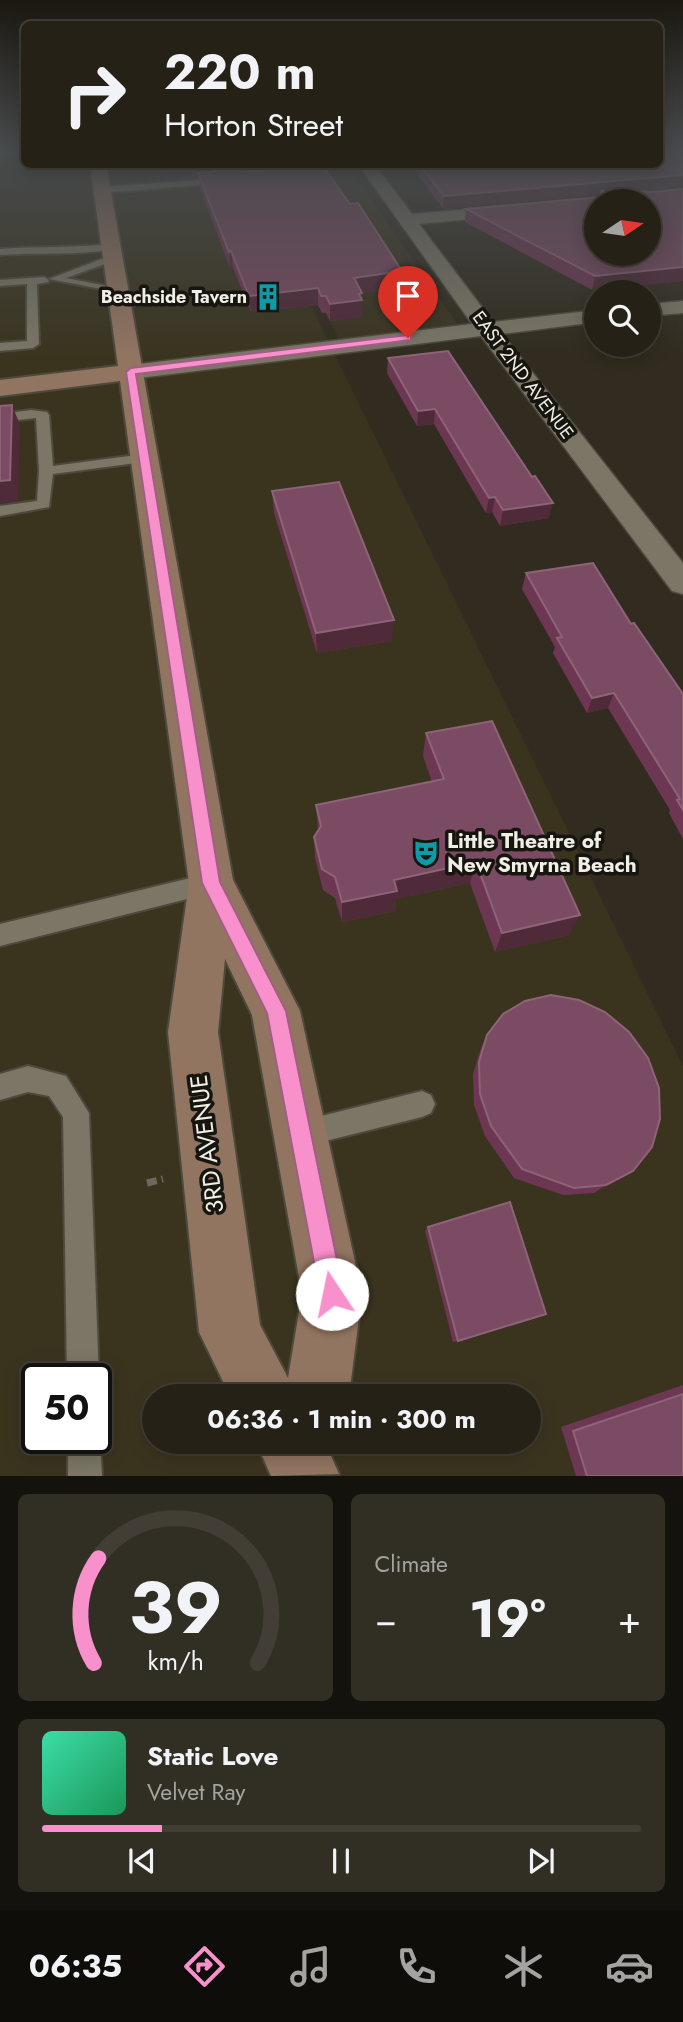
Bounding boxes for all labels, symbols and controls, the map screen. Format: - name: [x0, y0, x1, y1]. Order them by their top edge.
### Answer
- text: 220 m: [164, 37, 316, 107]
- icon: right: [49, 49, 140, 140]
- text: Horton Street: [164, 102, 343, 148]
- north arrow: [584, 189, 662, 266]
- map controls: [584, 189, 661, 357]
- pin: [378, 266, 438, 338]
- icon: arrive: [389, 277, 427, 315]
- button: search: [584, 280, 661, 357]
- building icon: Beachside Tavern: [253, 282, 283, 312]
- place label: Beachside Tavern: [101, 284, 247, 310]
- street label: EAST 2ND AVENUE: [466, 306, 580, 444]
- place label: Little Theatre of New Smyrna Beach: [447, 826, 637, 880]
- theatre icon: Little Theatre of New Smyrna Beach: [411, 838, 441, 868]
- street label: 3RD AVENUE: [181, 1073, 232, 1215]
- position arrow: [295, 1257, 369, 1331]
- speed limit sign: 50: [21, 1363, 112, 1454]
- text: 06:36 · 1 min · 300 m: [207, 1400, 476, 1438]
- text: Climate: [375, 1547, 448, 1581]
- text: 39: [128, 1556, 222, 1661]
- text: 19°: [469, 1581, 546, 1657]
- text: −: [375, 1592, 397, 1647]
- text: +: [618, 1592, 641, 1647]
- text: km/h: [147, 1643, 204, 1679]
- text: Static Love: [147, 1737, 279, 1775]
- text: Velvet Ray: [147, 1775, 245, 1809]
- icon: previous: [123, 1842, 161, 1880]
- icon: pause: [322, 1842, 360, 1880]
- icon: next: [522, 1842, 560, 1880]
- icon: directions: [180, 1942, 229, 1991]
- icon: music: [286, 1942, 335, 1991]
- icon: phone: [392, 1942, 441, 1991]
- icon: climate: [499, 1942, 548, 1991]
- icon: car: [605, 1942, 654, 1991]
- text: 06:35: [29, 1943, 122, 1989]

